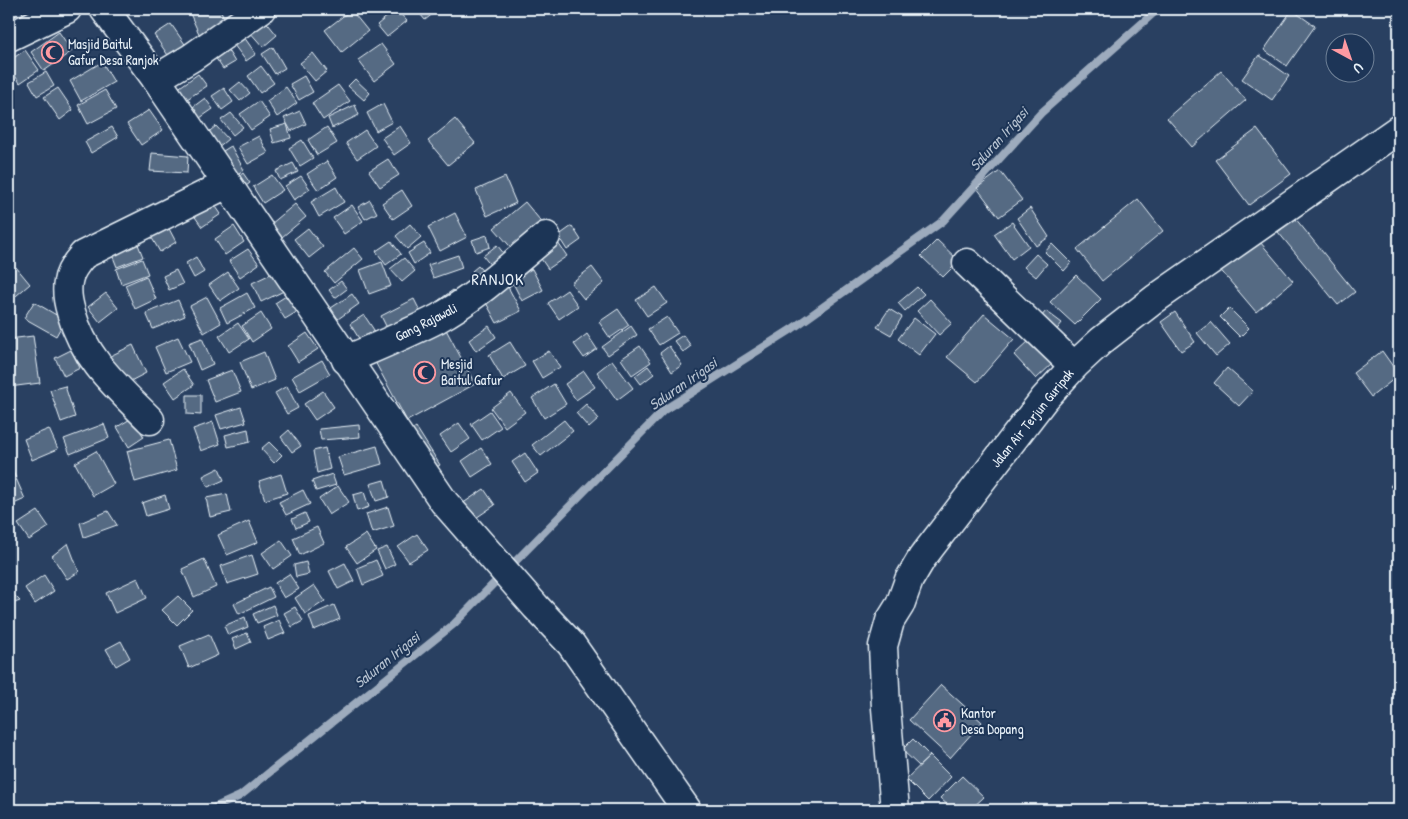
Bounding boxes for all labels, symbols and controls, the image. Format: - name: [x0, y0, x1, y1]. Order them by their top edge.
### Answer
- north arrow: [1326, 32, 1376, 82]
- place label: Masjid Baitul Gafur Desa Ranjok: [68, 34, 159, 70]
- mosque icon: Masjid Baitul Gafur Desa Ranjok: [40, 40, 64, 64]
- text: U: [1349, 59, 1368, 78]
- water label: Saluran Irigasi: [964, 101, 1034, 175]
- district label: RANJOK: [472, 268, 524, 290]
- street label: Gang Rajawali: [391, 298, 461, 346]
- water label: Saluran Irigasi: [644, 351, 722, 415]
- place label: Mesjid Baitul Gafur: [441, 354, 503, 389]
- mosque icon: Mesjid Baitul Gafur: [413, 360, 437, 384]
- street label: Jalan Air Terjun Guripak: [986, 364, 1078, 472]
- water label: Saluran Irigasi: [349, 626, 425, 693]
- place label: Kantor Desa Dopang: [961, 703, 1024, 739]
- public building icon: Kantor Desa Dopang: [933, 709, 957, 733]

